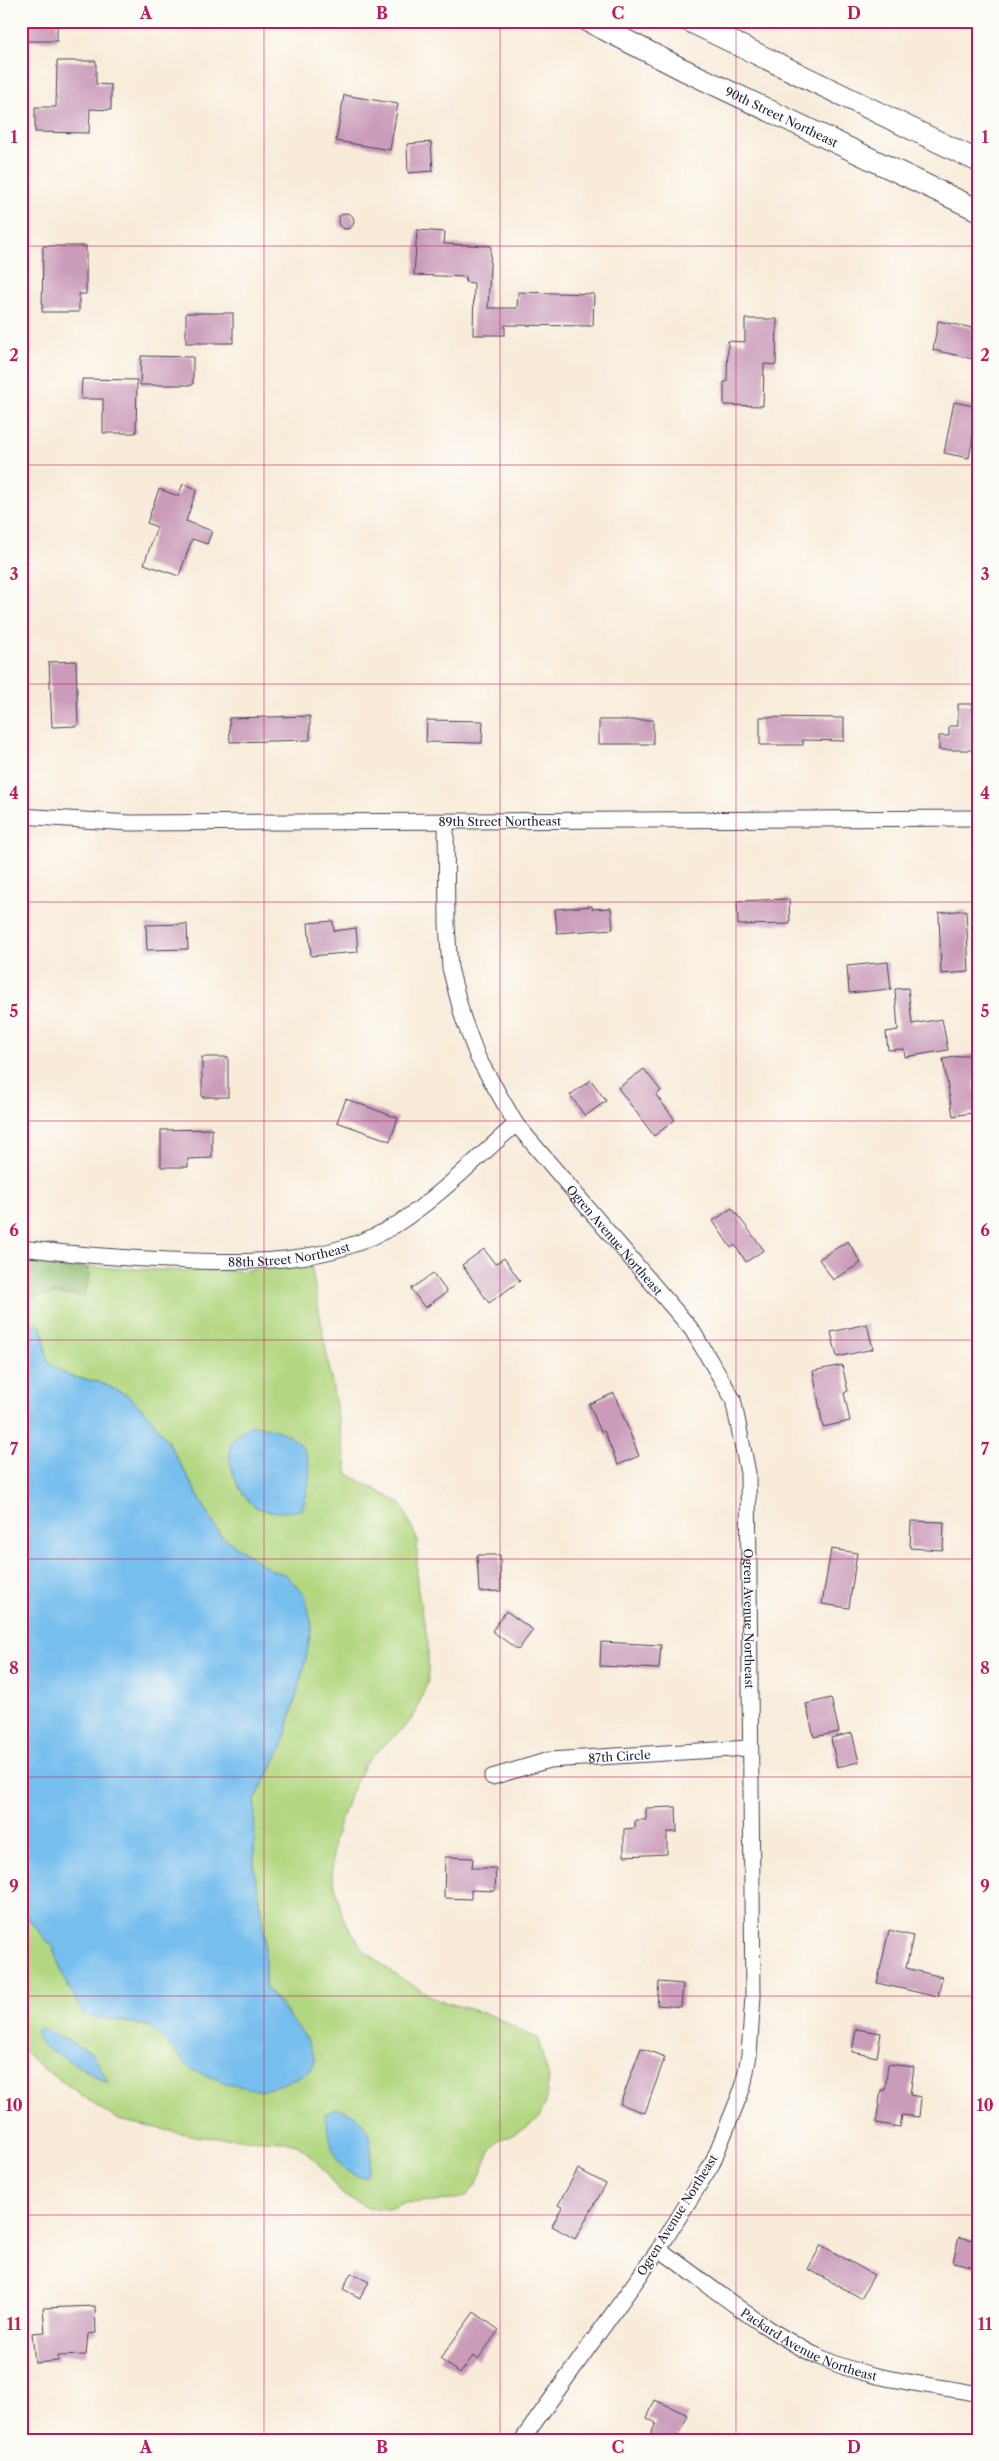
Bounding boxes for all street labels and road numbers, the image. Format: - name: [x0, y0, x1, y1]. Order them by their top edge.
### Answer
- street label: 90th Street Northeast: [723, 83, 841, 150]
- street label: 89th Street Northeast: [438, 813, 562, 829]
- street label: Ogren Avenue Northeast: [564, 1182, 667, 1299]
- street label: 88th Street Northeast: [228, 1239, 352, 1269]
- street label: Ogren Avenue Northeast: [741, 1548, 758, 1690]
- street label: 87th Circle: [588, 1746, 651, 1765]
- street label: Ogren Avenue Northeast: [633, 2151, 721, 2278]
- street label: Packard Avenue Northeast: [738, 2304, 879, 2383]

